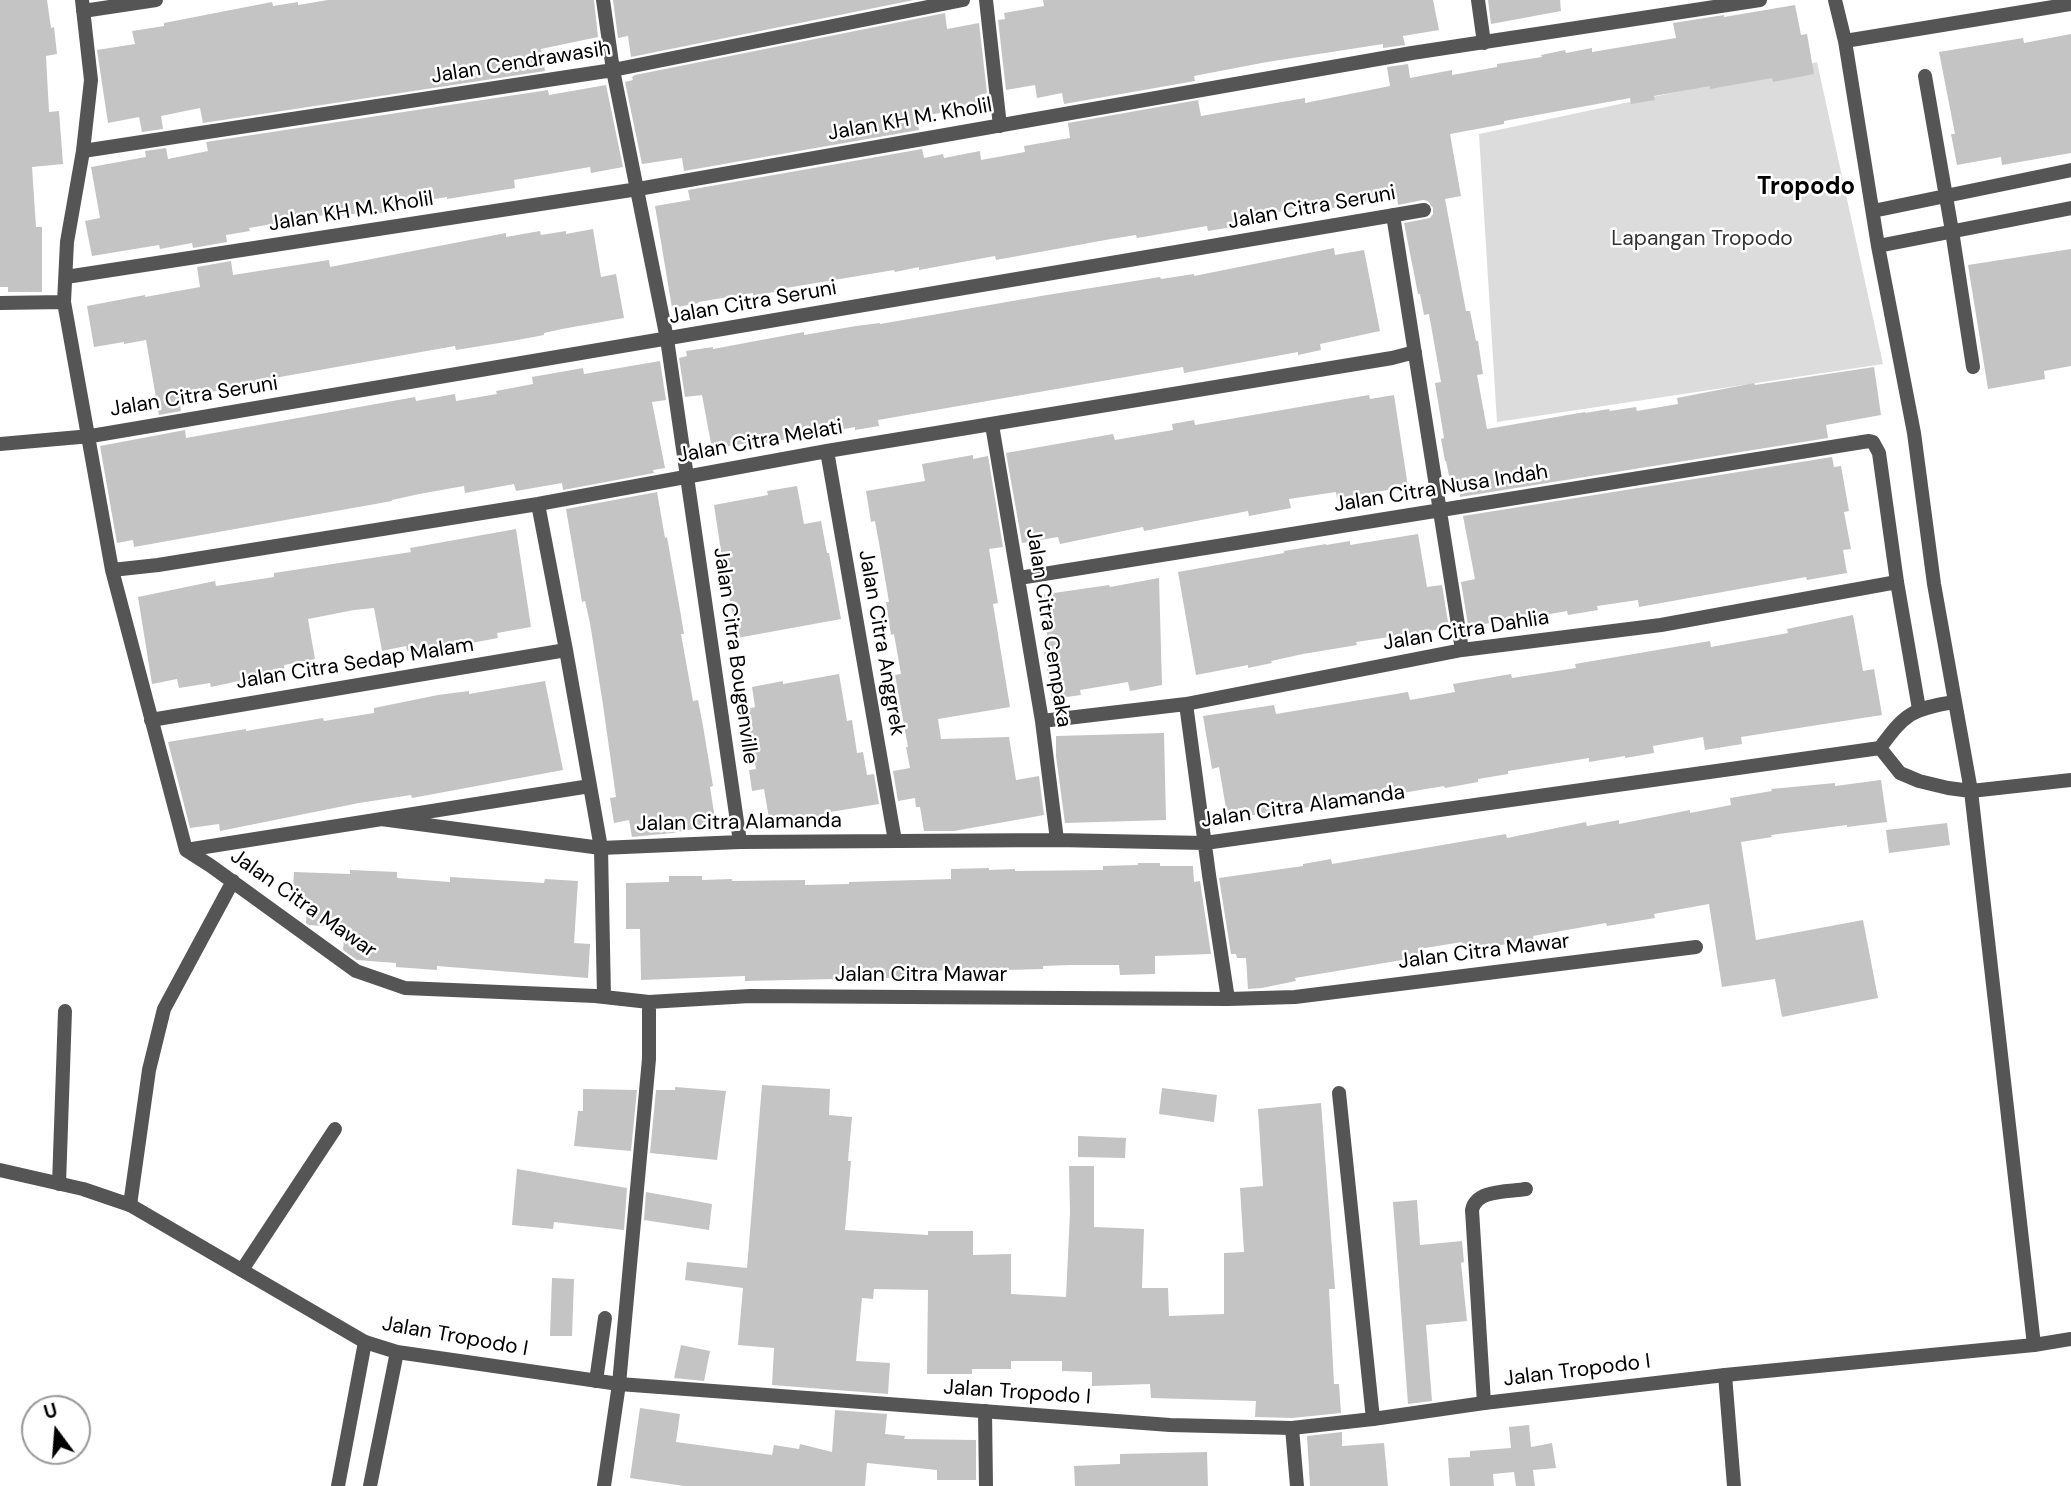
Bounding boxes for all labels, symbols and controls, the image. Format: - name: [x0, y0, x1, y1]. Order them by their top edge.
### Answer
- street label: Jalan Cendrawasih: [429, 36, 613, 90]
- street label: Jalan KH M. Kholil: [826, 93, 994, 147]
- district label: Tropodo: [1757, 174, 1855, 202]
- street label: Jalan Citra Seruni: [1226, 181, 1398, 235]
- street label: Jalan KH M. Kholil: [267, 187, 435, 237]
- park label: Lapangan Tropodo: [1611, 226, 1793, 252]
- street label: Jalan Citra Seruni: [667, 276, 839, 330]
- street label: Jalan Citra Seruni: [108, 371, 280, 423]
- street label: Jalan Citra Melati: [675, 415, 845, 469]
- street label: Jalan Citra Nusa Indah: [1332, 460, 1550, 518]
- street label: Jalan Citra Cempaka: [1020, 527, 1076, 729]
- street label: Jalan Citra Bougenville: [707, 546, 763, 766]
- street label: Jalan Citra Anggrek: [852, 548, 910, 738]
- street label: Jalan Citra Dahlia: [1381, 605, 1551, 657]
- street label: Jalan Citra Sedap Malam: [234, 633, 476, 695]
- street label: Jalan Citra Alamanda: [1199, 780, 1407, 834]
- street label: Jalan Citra Alamanda: [636, 809, 842, 837]
- street label: Jalan Citra Mawar: [225, 844, 381, 964]
- street label: Jalan Citra Mawar: [1397, 929, 1571, 975]
- street label: Jalan Citra Mawar: [835, 962, 1007, 988]
- street label: Jalan Tropodo I: [380, 1312, 530, 1362]
- street label: Jalan Tropodo I: [1502, 1349, 1652, 1393]
- street label: Jalan Tropodo I: [942, 1375, 1092, 1411]
- north arrow: [21, 1395, 91, 1465]
- text: U: [41, 1397, 60, 1425]

